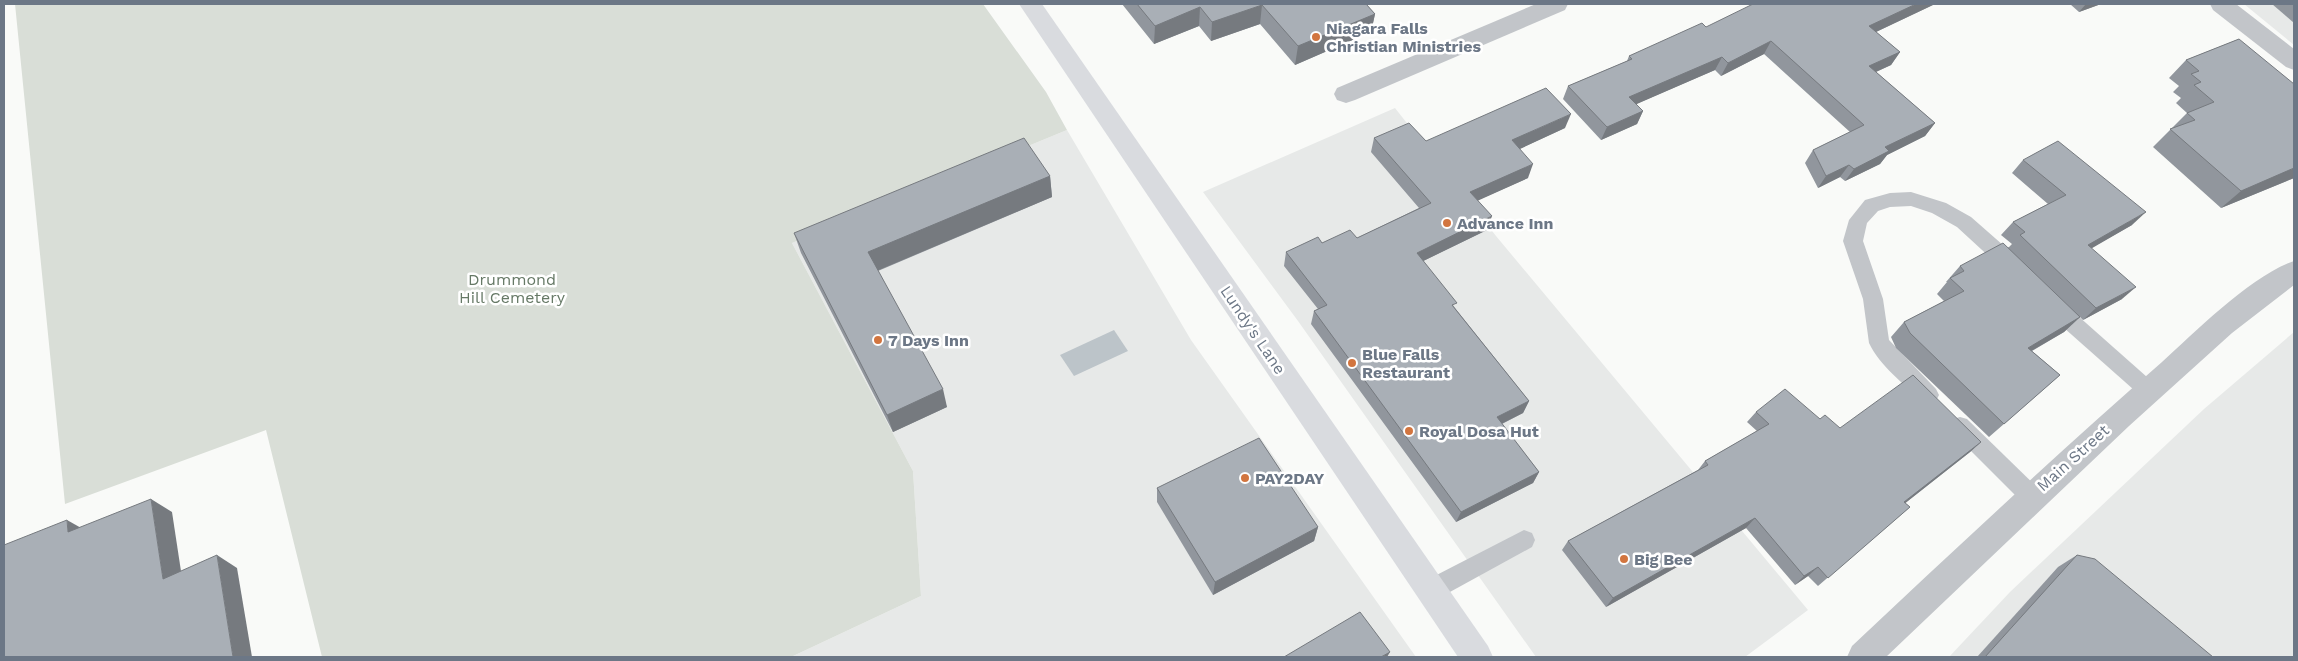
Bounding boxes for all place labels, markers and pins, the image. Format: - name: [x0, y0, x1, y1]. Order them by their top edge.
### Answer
- place label: Niagara Falls Christian Ministries: [1326, 19, 1481, 56]
- marker: Niagara Falls Christian Ministries: [1310, 31, 1322, 43]
- place label: Advance Inn: [1457, 214, 1553, 233]
- marker: Advance Inn: [1441, 217, 1453, 229]
- place label: 7 Days Inn: [888, 331, 969, 350]
- marker: 7 Days Inn: [872, 334, 884, 346]
- place label: Blue Falls Restaurant: [1362, 345, 1450, 382]
- marker: Blue Falls Restaurant: [1346, 357, 1358, 369]
- place label: Royal Dosa Hut: [1419, 422, 1539, 441]
- marker: Royal Dosa Hut: [1403, 425, 1415, 437]
- place label: PAY2DAY: [1255, 469, 1325, 488]
- marker: PAY2DAY: [1239, 472, 1251, 484]
- place label: Big Bee: [1634, 550, 1693, 569]
- marker: Big Bee: [1618, 553, 1630, 565]

